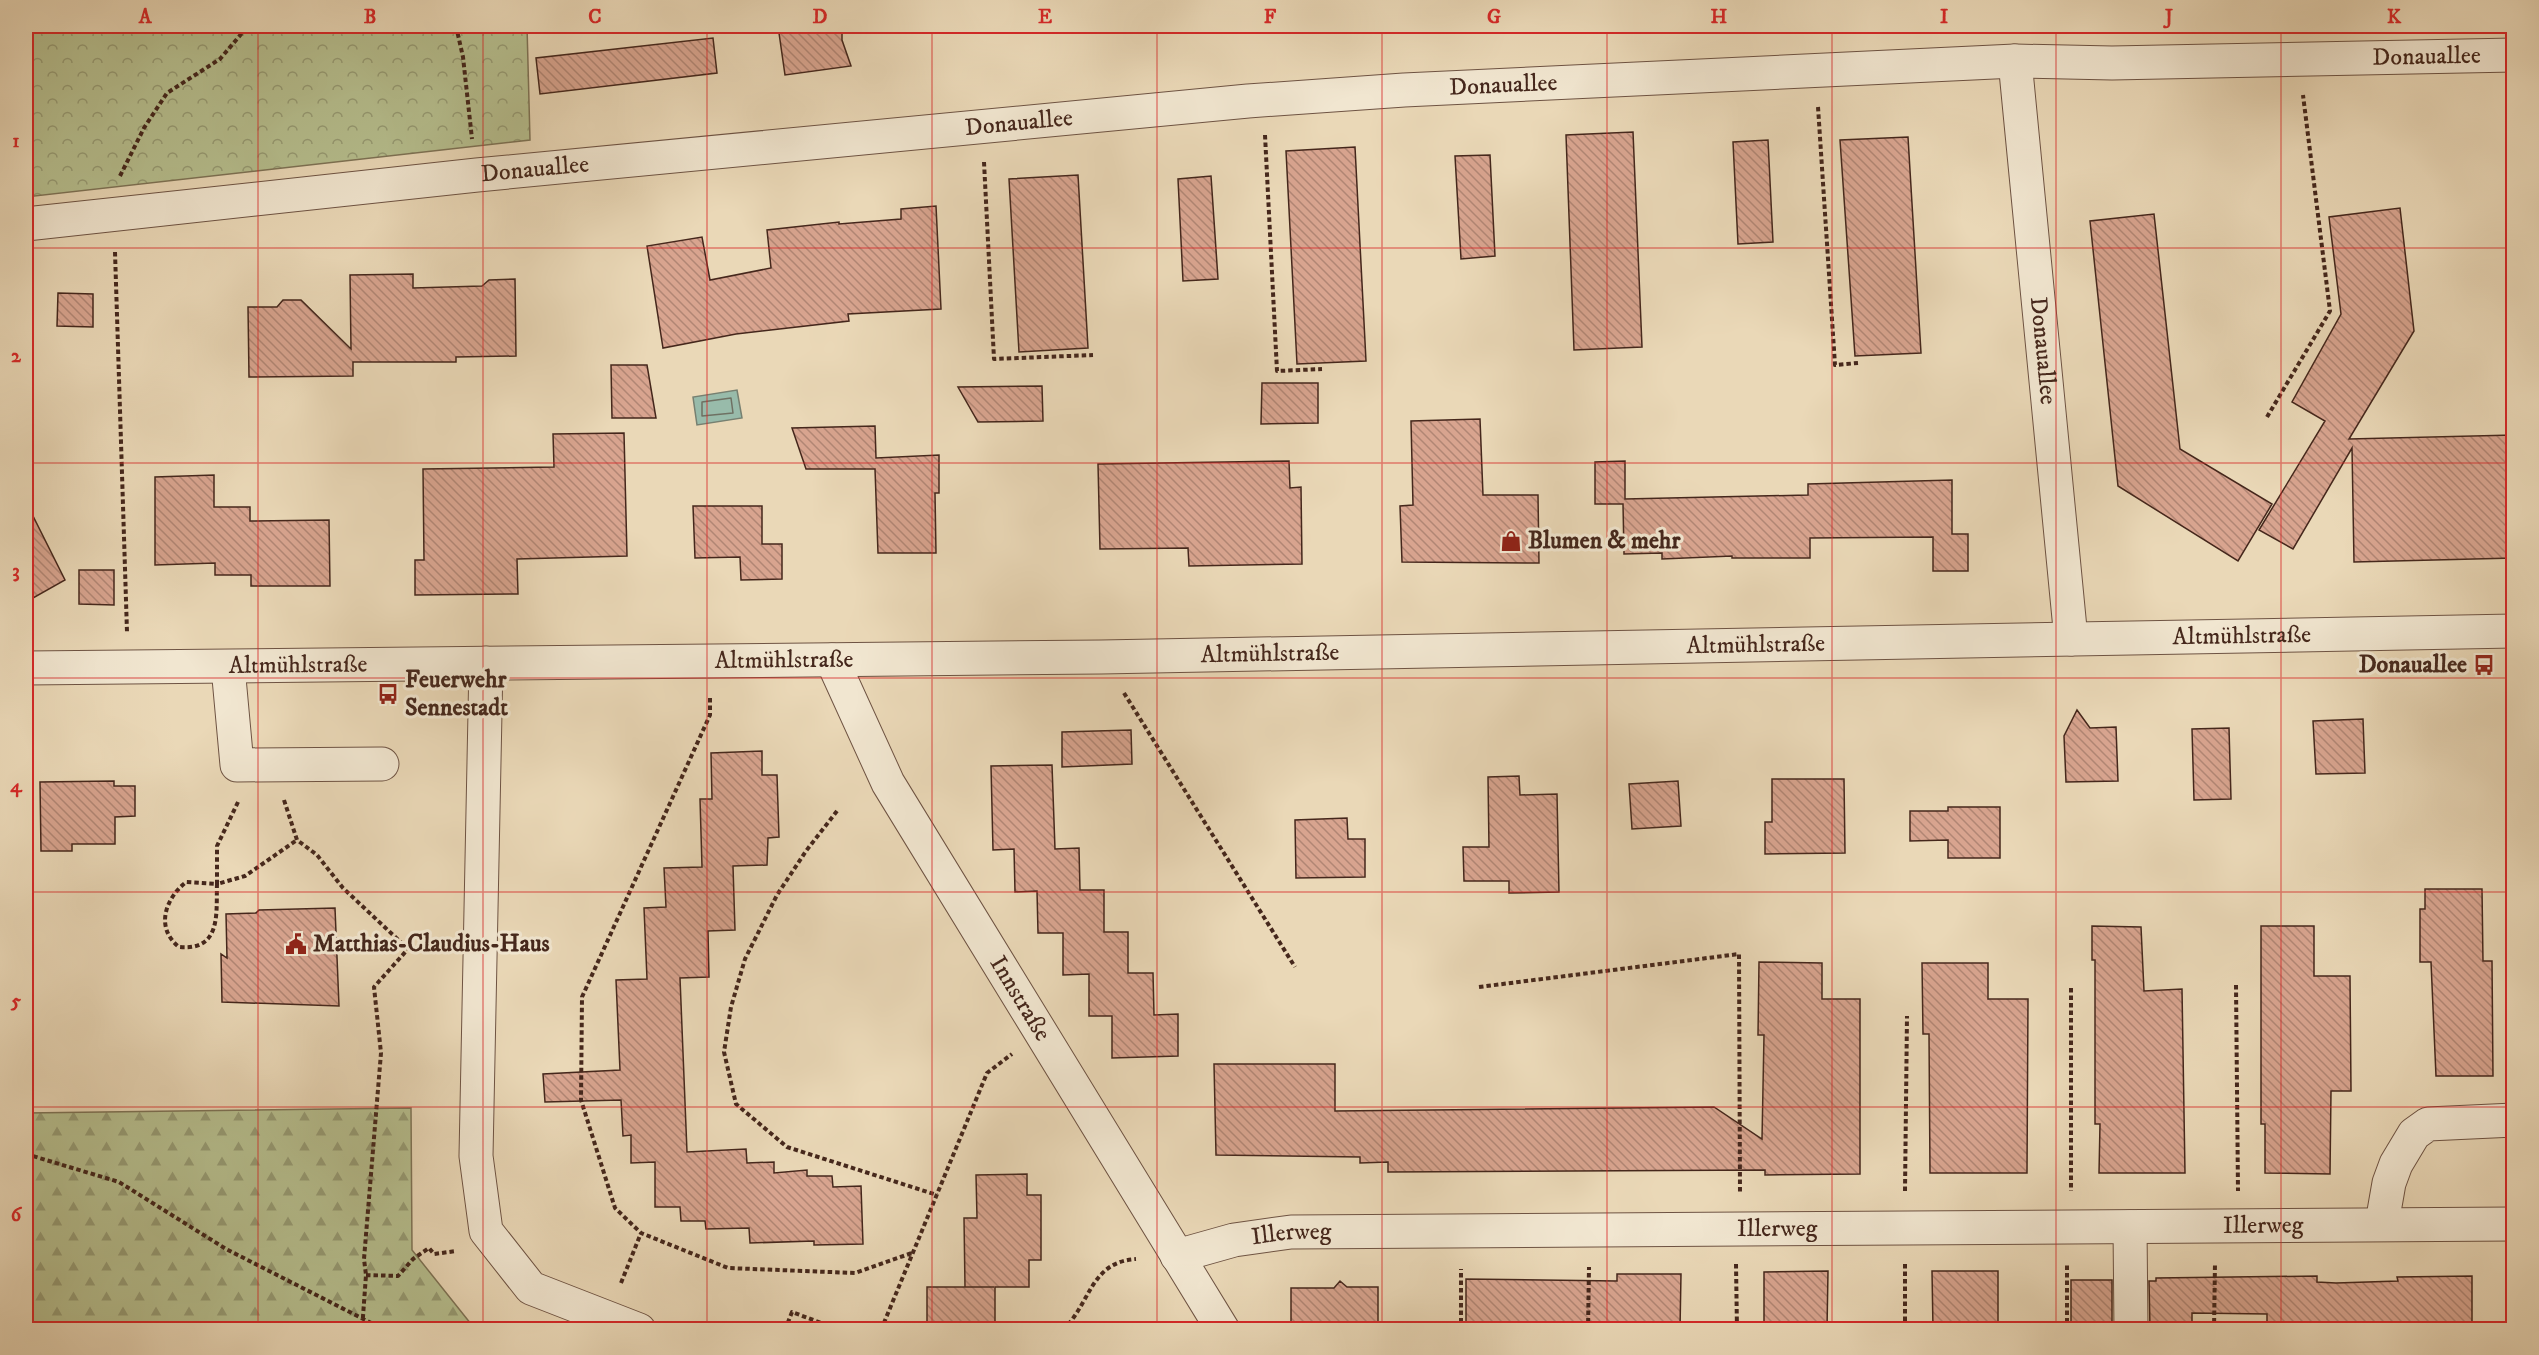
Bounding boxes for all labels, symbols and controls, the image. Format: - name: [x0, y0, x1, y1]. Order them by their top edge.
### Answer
- text: A: [138, 5, 153, 30]
- text: B: [364, 5, 376, 30]
- text: C: [588, 5, 602, 30]
- text: D: [813, 5, 828, 30]
- text: E: [1038, 5, 1052, 30]
- text: F: [1264, 5, 1277, 30]
- text: G: [1487, 5, 1501, 30]
- text: H: [1711, 5, 1728, 30]
- text: I: [1940, 5, 1948, 30]
- text: J: [2163, 5, 2173, 30]
- text: K: [2387, 5, 2402, 30]
- street label: Donauallee: [2372, 41, 2481, 73]
- street label: Donauallee: [1448, 68, 1558, 103]
- street label: Donauallee: [963, 103, 1074, 143]
- text: 1: [12, 129, 20, 154]
- street label: Donauallee: [480, 149, 590, 190]
- street label: Donauallee: [2023, 295, 2063, 406]
- text: 2: [11, 344, 22, 369]
- place label: Blumen & mehr: [1528, 526, 1681, 556]
- shop icon: Blumen & mehr: [1499, 529, 1523, 553]
- text: 3: [12, 559, 20, 584]
- street label: Altmühlstraße: [2172, 620, 2311, 652]
- street label: Altmühlstraße: [1686, 629, 1826, 661]
- street label: Altmühlstraße: [1200, 638, 1340, 670]
- street label: Altmühlstraße: [714, 645, 854, 676]
- street label: Altmühlstraße: [228, 650, 368, 681]
- place label: Donauallee: [2359, 650, 2467, 680]
- bus stop icon: Donauallee: [2472, 653, 2496, 677]
- place label: Feuerwehr Sennestadt: [405, 665, 508, 723]
- bus stop icon: Feuerwehr Sennestadt: [376, 682, 400, 706]
- text: 4: [10, 774, 23, 799]
- place label: Matthias-Claudius-Haus: [313, 929, 550, 959]
- public building icon: Matthias-Claudius-Haus: [284, 932, 308, 956]
- street label: Innstraße: [983, 951, 1058, 1047]
- text: 5: [10, 989, 21, 1014]
- text: 6: [11, 1203, 23, 1228]
- street label: Illerweg: [2223, 1210, 2304, 1241]
- street label: Illerweg: [1737, 1214, 1818, 1244]
- street label: Illerweg: [1249, 1217, 1332, 1252]

